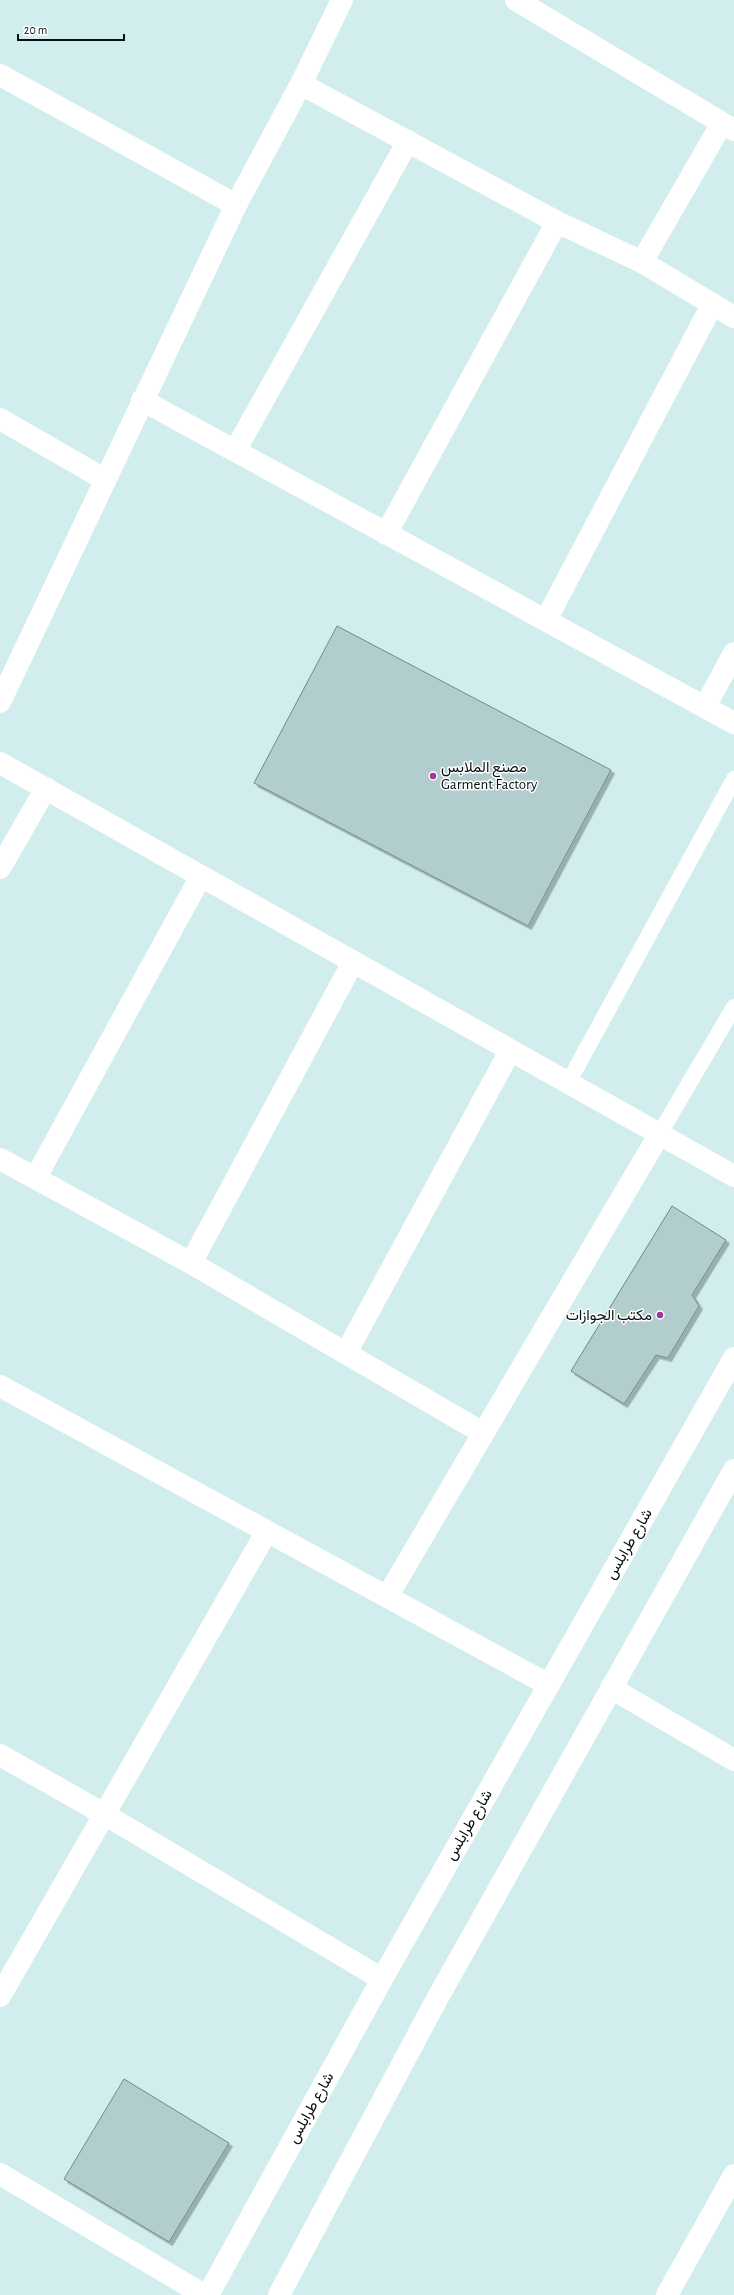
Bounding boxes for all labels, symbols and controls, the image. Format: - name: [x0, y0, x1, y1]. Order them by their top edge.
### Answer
- scale bar: [18, 16, 124, 42]
- text: 20 m: [24, 24, 47, 36]
- place label: مصنع الملابس Garment Factory: [441, 760, 538, 792]
- marker: مصنع الملابس Garment Factory: [428, 771, 438, 781]
- place label: مكتب الجوازات: [566, 1308, 652, 1324]
- marker: مكتب الجوازات: [655, 1310, 665, 1320]
- street label: شارع طرابلس: [603, 1506, 658, 1583]
- street label: شارع طرابلس: [443, 1787, 498, 1864]
- street label: شارع طرابلس: [285, 2070, 339, 2147]

